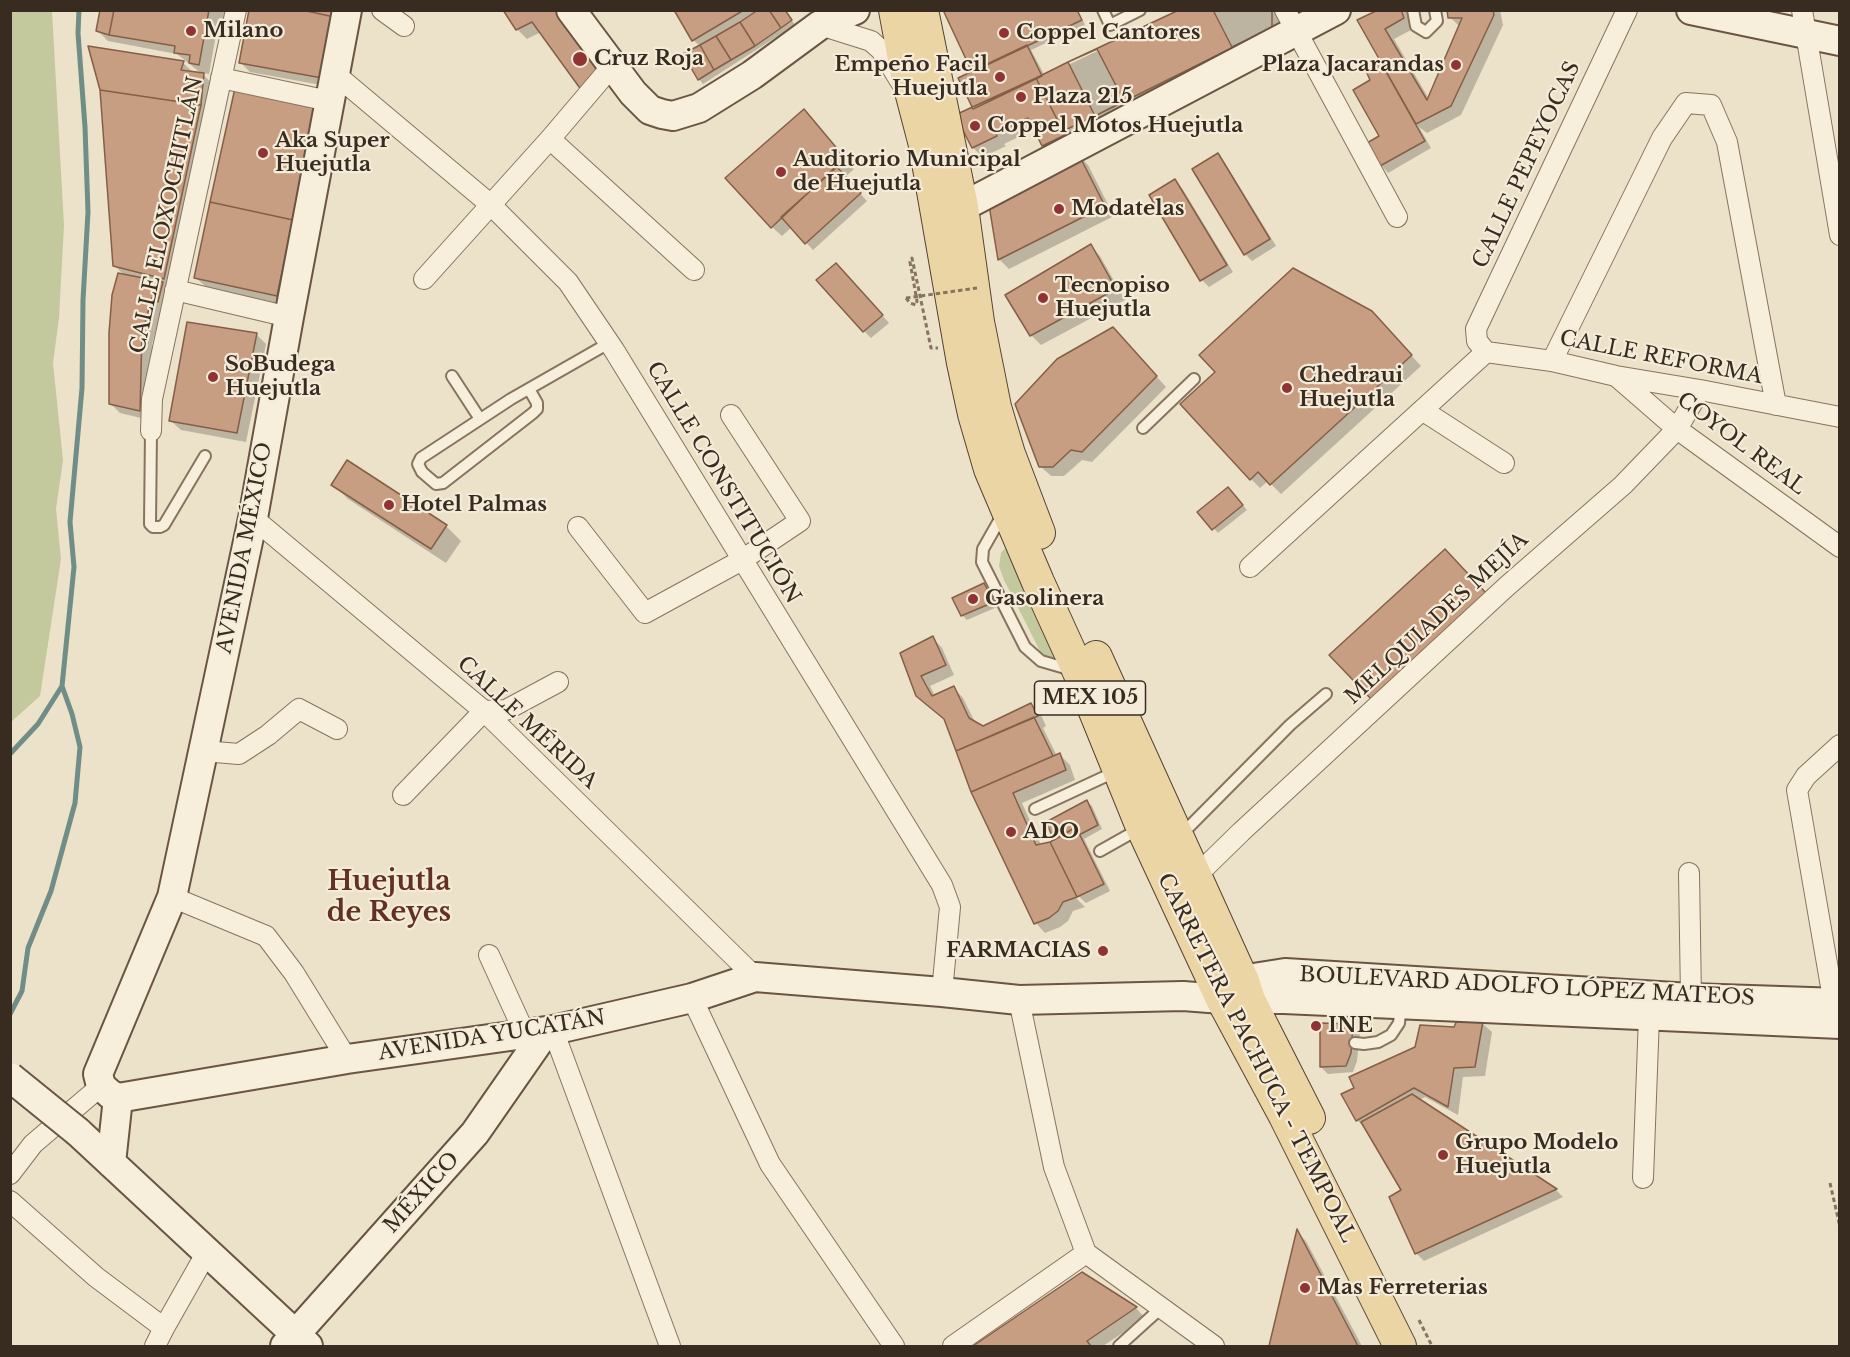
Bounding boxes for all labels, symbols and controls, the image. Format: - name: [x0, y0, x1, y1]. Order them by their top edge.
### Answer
- place label: Milano: [203, 18, 283, 44]
- place label: Coppel Cantores: [1016, 20, 1201, 46]
- marker: Milano: [184, 24, 198, 38]
- marker: Coppel Cantores: [997, 26, 1011, 40]
- place label: Cruz Roja: [594, 46, 704, 72]
- marker: Cruz Roja: [571, 50, 589, 68]
- place label: Empeño Facil Huejutla: [834, 52, 988, 102]
- place label: Plaza Jacarandas: [1262, 52, 1444, 78]
- marker: Plaza Jacarandas: [1449, 58, 1463, 72]
- street label: CALLE PEPEYOCAS: [1468, 58, 1586, 272]
- marker: Empeño Facil Huejutla: [993, 70, 1007, 84]
- street label: CALLE ELOXOCHITLÁN: [125, 74, 209, 356]
- place label: Plaza 215: [1033, 84, 1132, 110]
- marker: Plaza 215: [1014, 90, 1028, 104]
- place label: Coppel Motos Huejutla: [987, 113, 1243, 139]
- marker: Coppel Motos Huejutla: [968, 119, 982, 133]
- place label: Aka Super Huejutla: [275, 128, 390, 178]
- marker: Aka Super Huejutla: [256, 146, 270, 160]
- place label: Auditorio Municipal de Huejutla: [793, 147, 1021, 197]
- marker: Auditorio Municipal de Huejutla: [774, 165, 788, 179]
- place label: Modatelas: [1071, 196, 1185, 222]
- marker: Modatelas: [1052, 202, 1066, 216]
- place label: Tecnopiso Huejutla: [1055, 273, 1170, 323]
- marker: Tecnopiso Huejutla: [1036, 291, 1050, 305]
- street label: CALLE REFORMA: [1558, 326, 1764, 390]
- place label: SoBudega Huejutla: [225, 352, 336, 402]
- street label: CALLE CONSTITUCIÓN: [641, 358, 805, 608]
- place label: Chedraui Huejutla: [1299, 363, 1403, 413]
- marker: SoBudega Huejutla: [206, 370, 220, 384]
- marker: Chedraui Huejutla: [1280, 381, 1294, 395]
- street label: COYOL REAL: [1672, 387, 1810, 501]
- street label: AVENIDA MÉXICO: [212, 440, 278, 656]
- place label: Hotel Palmas: [401, 492, 547, 518]
- marker: Hotel Palmas: [382, 498, 396, 512]
- street label: MELQUIADES MEJÍA: [1340, 528, 1534, 710]
- place label: Gasolinera: [985, 586, 1104, 612]
- marker: Gasolinera: [966, 592, 980, 606]
- street label: CALLE MÉRIDA: [452, 652, 602, 794]
- road number: MEX 105: [1034, 681, 1146, 715]
- place label: ADO: [1023, 819, 1079, 845]
- marker: ADO: [1004, 825, 1018, 839]
- district label: Huejutla de Reyes: [327, 866, 451, 929]
- street label: CARRETERA PACHUCA - TEMPOAL: [1152, 869, 1360, 1247]
- place label: FARMACIAS: [946, 938, 1091, 964]
- marker: FARMACIAS: [1096, 944, 1110, 958]
- street label: BOULEVARD ADOLFO LÓPEZ MATEOS: [1299, 962, 1755, 1012]
- street label: AVENIDA YUCATÁN: [377, 1006, 607, 1066]
- place label: INE: [1328, 1013, 1373, 1039]
- marker: INE: [1309, 1019, 1323, 1033]
- place label: Grupo Modelo Huejutla: [1455, 1130, 1618, 1180]
- street label: MÉXICO: [379, 1147, 465, 1239]
- marker: Grupo Modelo Huejutla: [1436, 1148, 1450, 1162]
- place label: Mas Ferreterias: [1317, 1275, 1488, 1301]
- marker: Mas Ferreterias: [1298, 1281, 1312, 1295]

